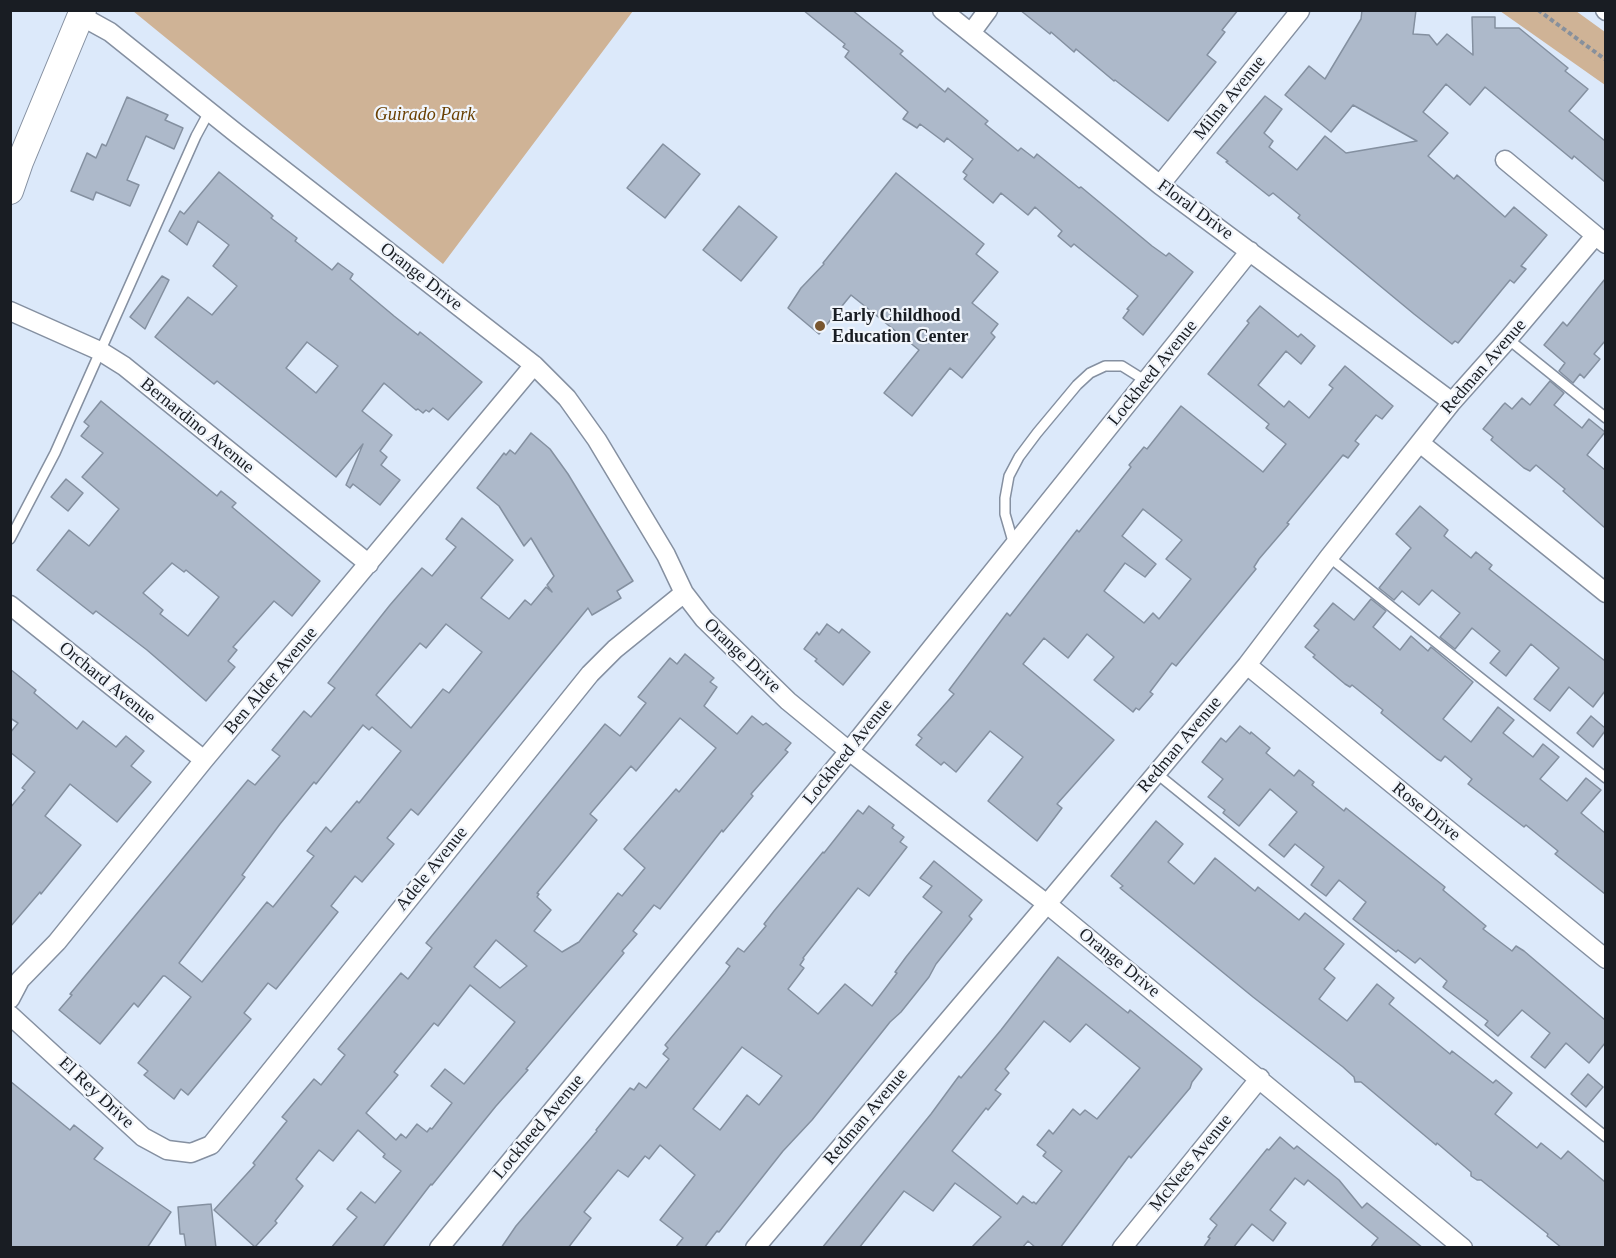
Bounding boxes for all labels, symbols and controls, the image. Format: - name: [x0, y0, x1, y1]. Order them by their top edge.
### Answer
- street label: Milna Avenue: [1189, 52, 1271, 144]
- park label: Guirado Park: [375, 104, 475, 126]
- street label: Floral Drive: [1153, 175, 1237, 245]
- street label: Orange Drive: [376, 238, 466, 316]
- place label: Early Childhood Education Center: [832, 305, 968, 348]
- street label: Redman Avenue: [1437, 315, 1531, 419]
- street label: Lockheed Avenue: [1104, 316, 1202, 430]
- marker: Early Childhood Education Center: [813, 319, 827, 333]
- street label: Bernardino Avenue: [136, 374, 258, 478]
- street label: Orange Drive: [699, 614, 785, 698]
- street label: Ben Alder Avenue: [220, 623, 322, 739]
- street label: Orchard Avenue: [54, 637, 160, 729]
- street label: Redman Avenue: [1133, 692, 1227, 798]
- street label: Lockheed Avenue: [799, 695, 897, 809]
- street label: Rose Drive: [1388, 778, 1464, 846]
- street label: Adele Avenue: [391, 823, 473, 915]
- street label: Orange Drive: [1074, 924, 1164, 1002]
- street label: El Rey Drive: [54, 1053, 138, 1133]
- street label: Redman Avenue: [819, 1064, 913, 1170]
- street label: Lockheed Avenue: [489, 1070, 589, 1184]
- street label: McNees Avenue: [1145, 1110, 1237, 1216]

